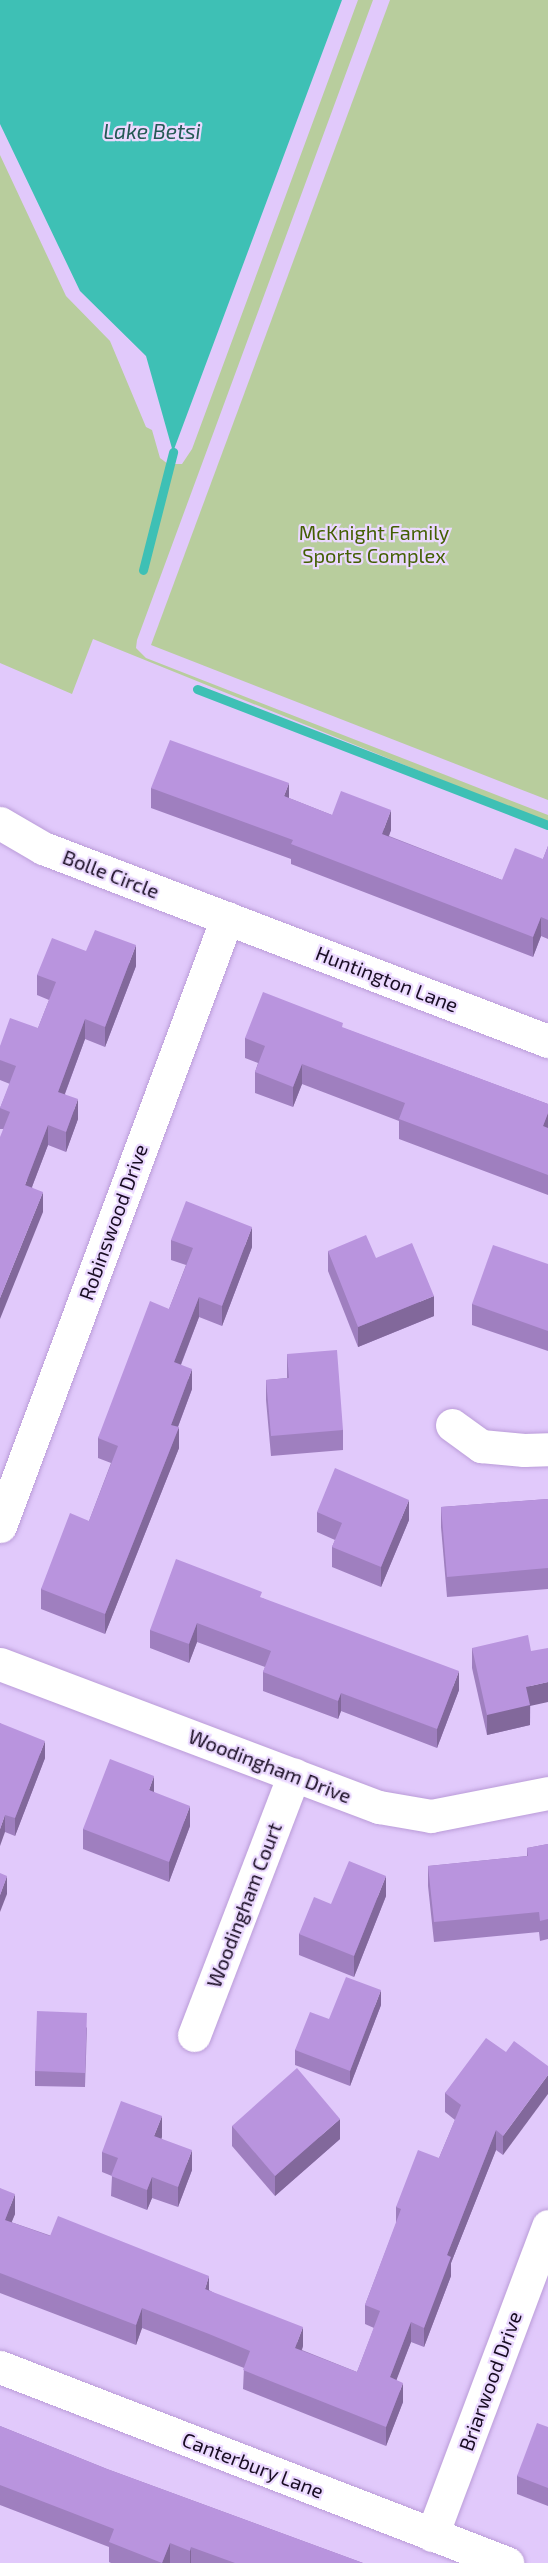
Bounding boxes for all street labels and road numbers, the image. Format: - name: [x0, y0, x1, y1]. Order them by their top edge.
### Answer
- street label: Bolle Circle: [59, 845, 163, 903]
- street label: Huntington Lane: [312, 941, 462, 1017]
- street label: Robinswood Drive: [74, 1141, 152, 1303]
- street label: Woodingham Drive: [185, 1724, 355, 1808]
- street label: Woodingham Court: [201, 1819, 287, 1991]
- street label: Briarwood Drive: [454, 2308, 526, 2454]
- street label: Canterbury Lane: [179, 2427, 327, 2503]

